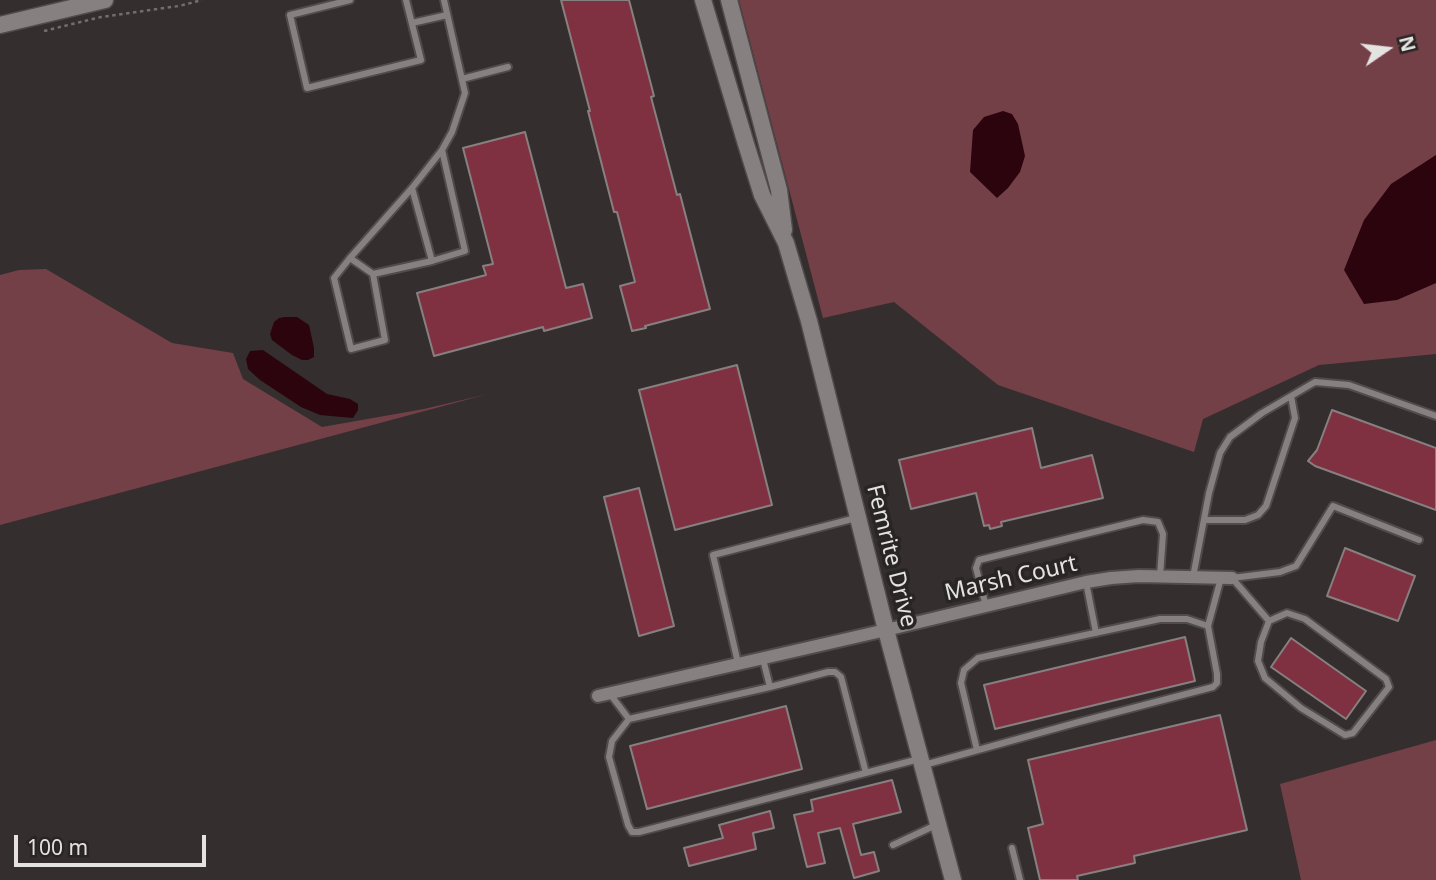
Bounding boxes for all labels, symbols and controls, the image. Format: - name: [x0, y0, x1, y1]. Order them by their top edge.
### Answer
- north arrow: [1352, 14, 1422, 84]
- text: N: [1393, 33, 1422, 55]
- street label: Femrite Drive: [860, 482, 922, 630]
- street label: Marsh Court: [942, 550, 1080, 608]
- scale bar: [18, 820, 210, 864]
- text: 100 m: [27, 833, 88, 861]

